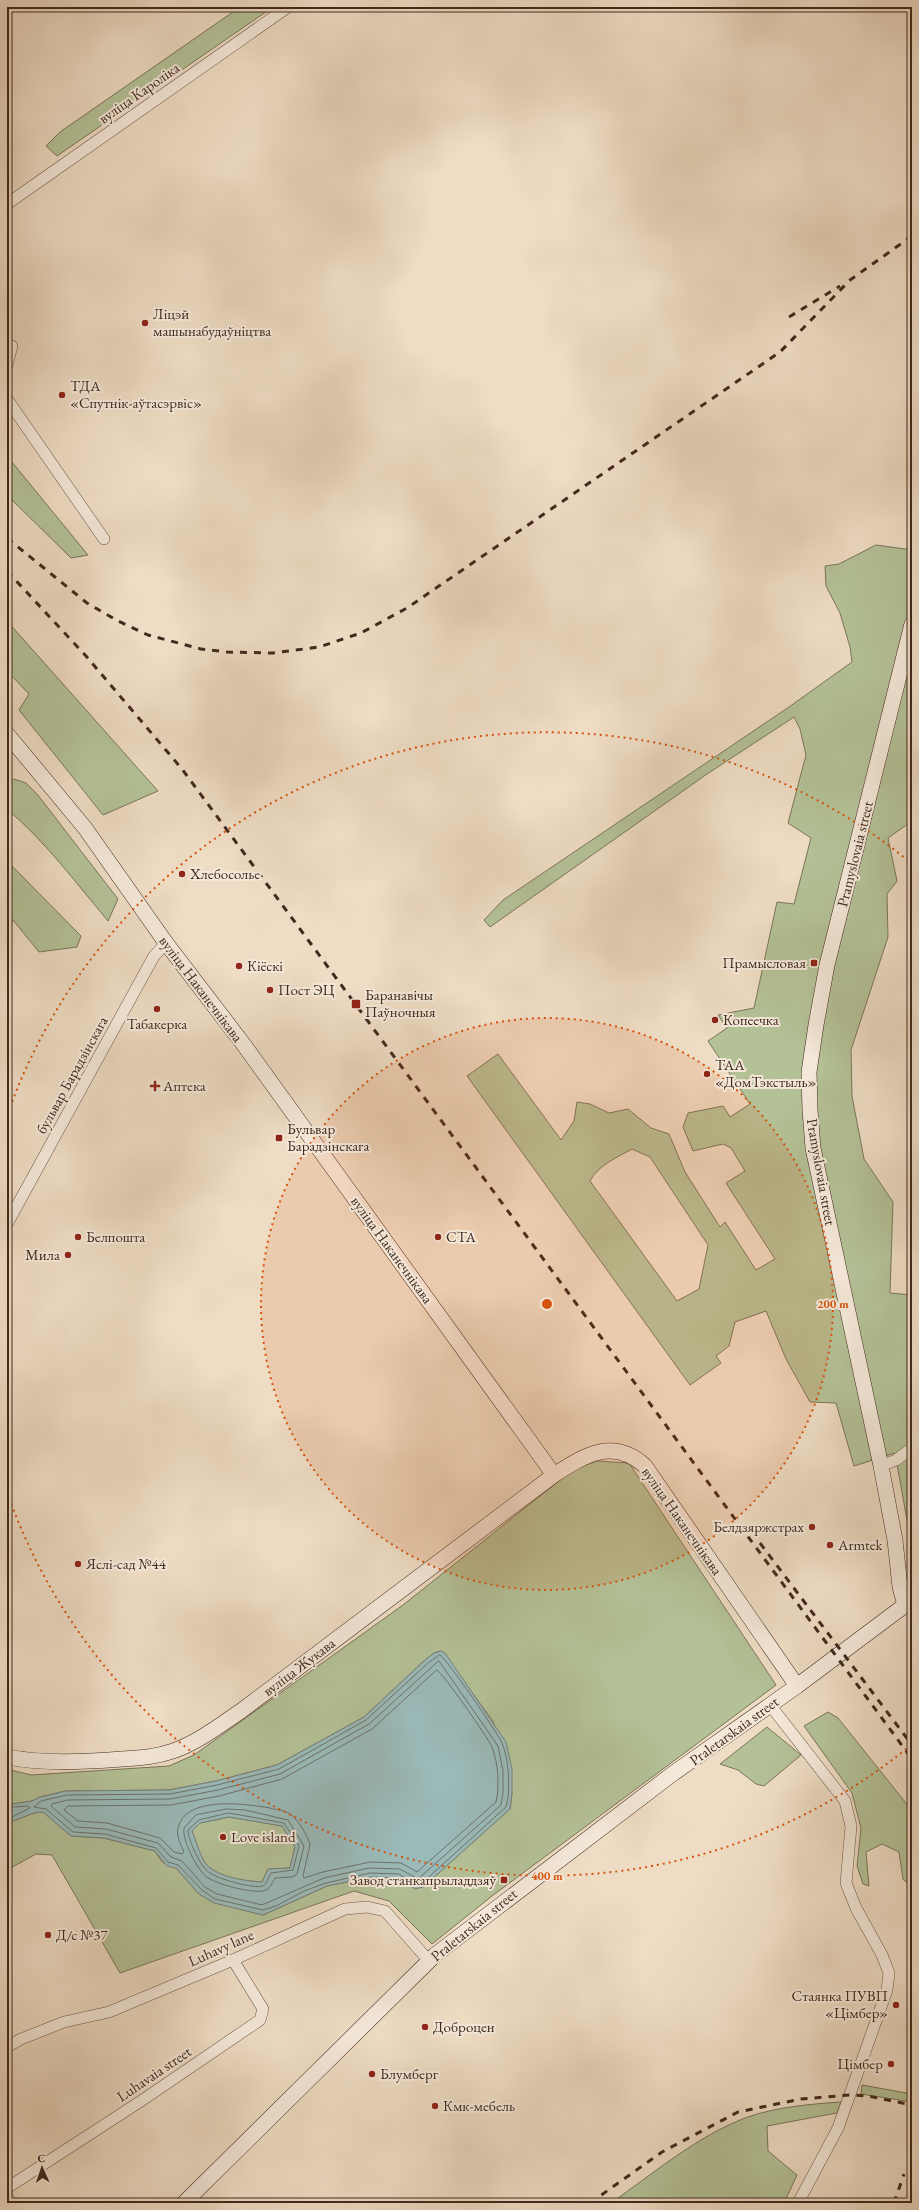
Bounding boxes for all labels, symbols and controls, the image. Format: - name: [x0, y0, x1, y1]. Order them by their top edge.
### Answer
- street label: вуліца Кароліка: [95, 58, 183, 127]
- place label: Ліцэй машынабудаўніцтва: [153, 304, 271, 340]
- marker: Ліцэй машынабудаўніцтва: [140, 318, 150, 328]
- place label: ТДА «Спутнік-аўтасэрвіс»: [70, 376, 202, 412]
- marker: ТДА «Спутнік-аўтасэрвіс»: [57, 390, 67, 400]
- street label: Pramyslovaia street: [832, 799, 877, 909]
- place label: Хлебосолье: [189, 864, 260, 883]
- marker: Хлебосолье: [177, 869, 187, 879]
- street label: вуліца Наканечнікава: [155, 932, 248, 1046]
- place label: Прамысловая: [722, 953, 806, 972]
- place label: Кіёскі: [247, 956, 283, 975]
- marker: Прамысловая: [809, 958, 819, 968]
- marker: Кіёскі: [234, 961, 244, 971]
- place label: Пост ЭЦ: [278, 980, 335, 999]
- marker: Пост ЭЦ: [265, 985, 275, 995]
- place label: Баранавічы Паўночныя: [365, 985, 436, 1021]
- marker: Баранавічы Паўночныя: [350, 998, 362, 1010]
- marker: Табакерка: [152, 1004, 162, 1014]
- place label: Копеечка: [723, 1010, 779, 1029]
- street label: бульвар Барадзінскага: [31, 1013, 112, 1137]
- place label: Табакерка: [127, 1014, 187, 1033]
- marker: Копеечка: [710, 1015, 720, 1025]
- place label: ТАА «ДомТэкстыль»: [715, 1055, 817, 1091]
- marker: ТАА «ДомТэкстыль»: [702, 1069, 712, 1079]
- place label: Аптека: [162, 1076, 206, 1095]
- marker: Аптека: [150, 1081, 160, 1091]
- street label: Pramyslovaia street: [803, 1117, 840, 1227]
- place label: Бульвар Барадзінскага: [287, 1119, 369, 1155]
- marker: Бульвар Барадзінскага: [274, 1133, 284, 1143]
- street label: вуліца Наканечнікава: [347, 1192, 438, 1307]
- place label: Белпошта: [86, 1227, 145, 1246]
- place label: СТА: [446, 1227, 476, 1246]
- marker: Белпошта: [73, 1232, 83, 1242]
- marker: СТА: [433, 1232, 443, 1242]
- place label: Мила: [25, 1245, 60, 1264]
- marker: Мила: [63, 1250, 73, 1260]
- text: 200 m: [817, 1296, 849, 1312]
- centre of rings: [540, 1297, 554, 1311]
- street label: вуліца Наканечнікава: [638, 1463, 727, 1579]
- place label: Белдзяржстрах: [713, 1517, 805, 1536]
- marker: Белдзяржстрах: [807, 1522, 817, 1532]
- place label: Armtek: [837, 1535, 884, 1554]
- marker: Armtek: [825, 1540, 835, 1550]
- place label: Яслі-сад №44: [85, 1554, 167, 1573]
- marker: Яслі-сад №44: [73, 1559, 83, 1569]
- street label: вуліца Жукава: [259, 1633, 339, 1700]
- street label: Praletarskaia street: [685, 1692, 782, 1769]
- place label: Love island: [231, 1827, 296, 1846]
- marker: Love island: [218, 1832, 228, 1842]
- text: 400 m: [531, 1868, 563, 1884]
- place label: Завод станкапрыладдзяў: [350, 1870, 496, 1889]
- marker: Завод станкапрыладдзяў: [499, 1875, 509, 1885]
- street label: Praletarskaia street: [427, 1884, 521, 1965]
- place label: Д/с №37: [56, 1925, 109, 1944]
- street label: Luhavy lane: [185, 1925, 257, 1970]
- marker: Д/с №37: [43, 1930, 53, 1940]
- place label: Стаянка ПУВП «Цімбер»: [792, 1986, 888, 2022]
- marker: Стаянка ПУВП «Цімбер»: [891, 2000, 901, 2010]
- place label: Доброцен: [433, 2017, 495, 2036]
- marker: Доброцен: [420, 2022, 430, 2032]
- street label: Luhavaia street: [113, 2042, 195, 2105]
- place label: Цімбер: [838, 2054, 883, 2073]
- marker: Цімбер: [886, 2059, 896, 2069]
- place label: Блумберг: [380, 2064, 439, 2083]
- marker: Блумберг: [367, 2069, 377, 2079]
- place label: Кмк-мебель: [443, 2096, 515, 2115]
- marker: Кмк-мебель: [430, 2101, 440, 2111]
- north arrow: [22, 2148, 62, 2188]
- text: С: [37, 2151, 46, 2165]

